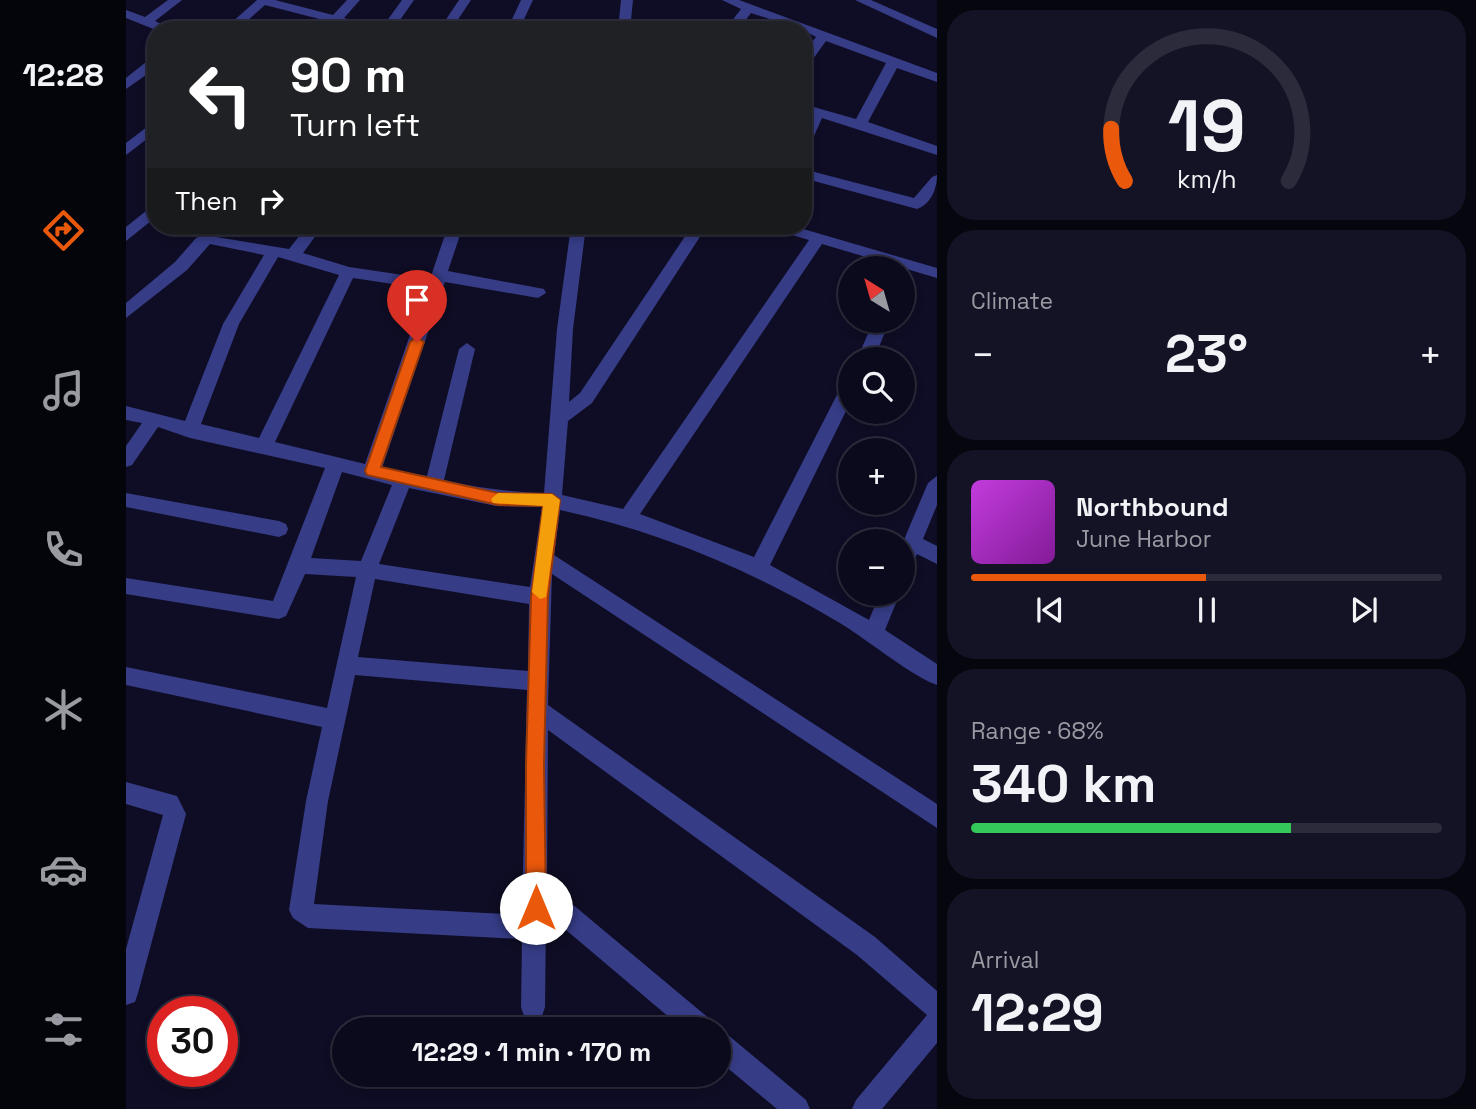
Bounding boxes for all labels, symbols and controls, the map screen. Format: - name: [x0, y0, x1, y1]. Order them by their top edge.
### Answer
- text: 90 m: [290, 44, 406, 106]
- icon: left: [175, 49, 266, 140]
- text: 12:28: [22, 55, 104, 95]
- text: 19: [1168, 79, 1245, 172]
- text: Turn left: [290, 105, 420, 145]
- text: km/h: [1177, 163, 1236, 195]
- icon: right: [252, 182, 290, 220]
- text: Then: [175, 184, 238, 218]
- icon: directions: [39, 206, 88, 255]
- north arrow: [838, 256, 915, 332]
- map controls: [838, 256, 915, 606]
- pin: [387, 270, 447, 342]
- icon: arrive: [398, 281, 436, 319]
- text: Climate: [971, 286, 1053, 316]
- text: 23°: [1165, 321, 1248, 387]
- text: −: [971, 331, 995, 379]
- text: +: [1418, 331, 1442, 379]
- button: search: [838, 347, 915, 424]
- icon: music: [39, 366, 88, 415]
- button: +: [838, 438, 915, 515]
- text: Northbound: [1076, 490, 1229, 524]
- text: June Harbor: [1076, 524, 1211, 554]
- icon: phone: [39, 525, 88, 574]
- button: −: [838, 529, 915, 606]
- icon: previous: [1031, 591, 1069, 629]
- icon: pause: [1188, 591, 1226, 629]
- icon: next: [1345, 591, 1383, 629]
- icon: climate: [39, 685, 88, 734]
- text: Range · 68%: [971, 716, 1104, 746]
- text: 340 km: [971, 751, 1156, 817]
- icon: car: [39, 845, 88, 894]
- position arrow: [499, 871, 573, 945]
- text: Arrival: [971, 945, 1039, 975]
- text: 12:29: [971, 980, 1104, 1046]
- speed limit sign: 30: [147, 996, 238, 1087]
- icon: filters: [39, 1005, 88, 1054]
- text: 12:29 · 1 min · 170 m: [412, 1035, 651, 1069]

